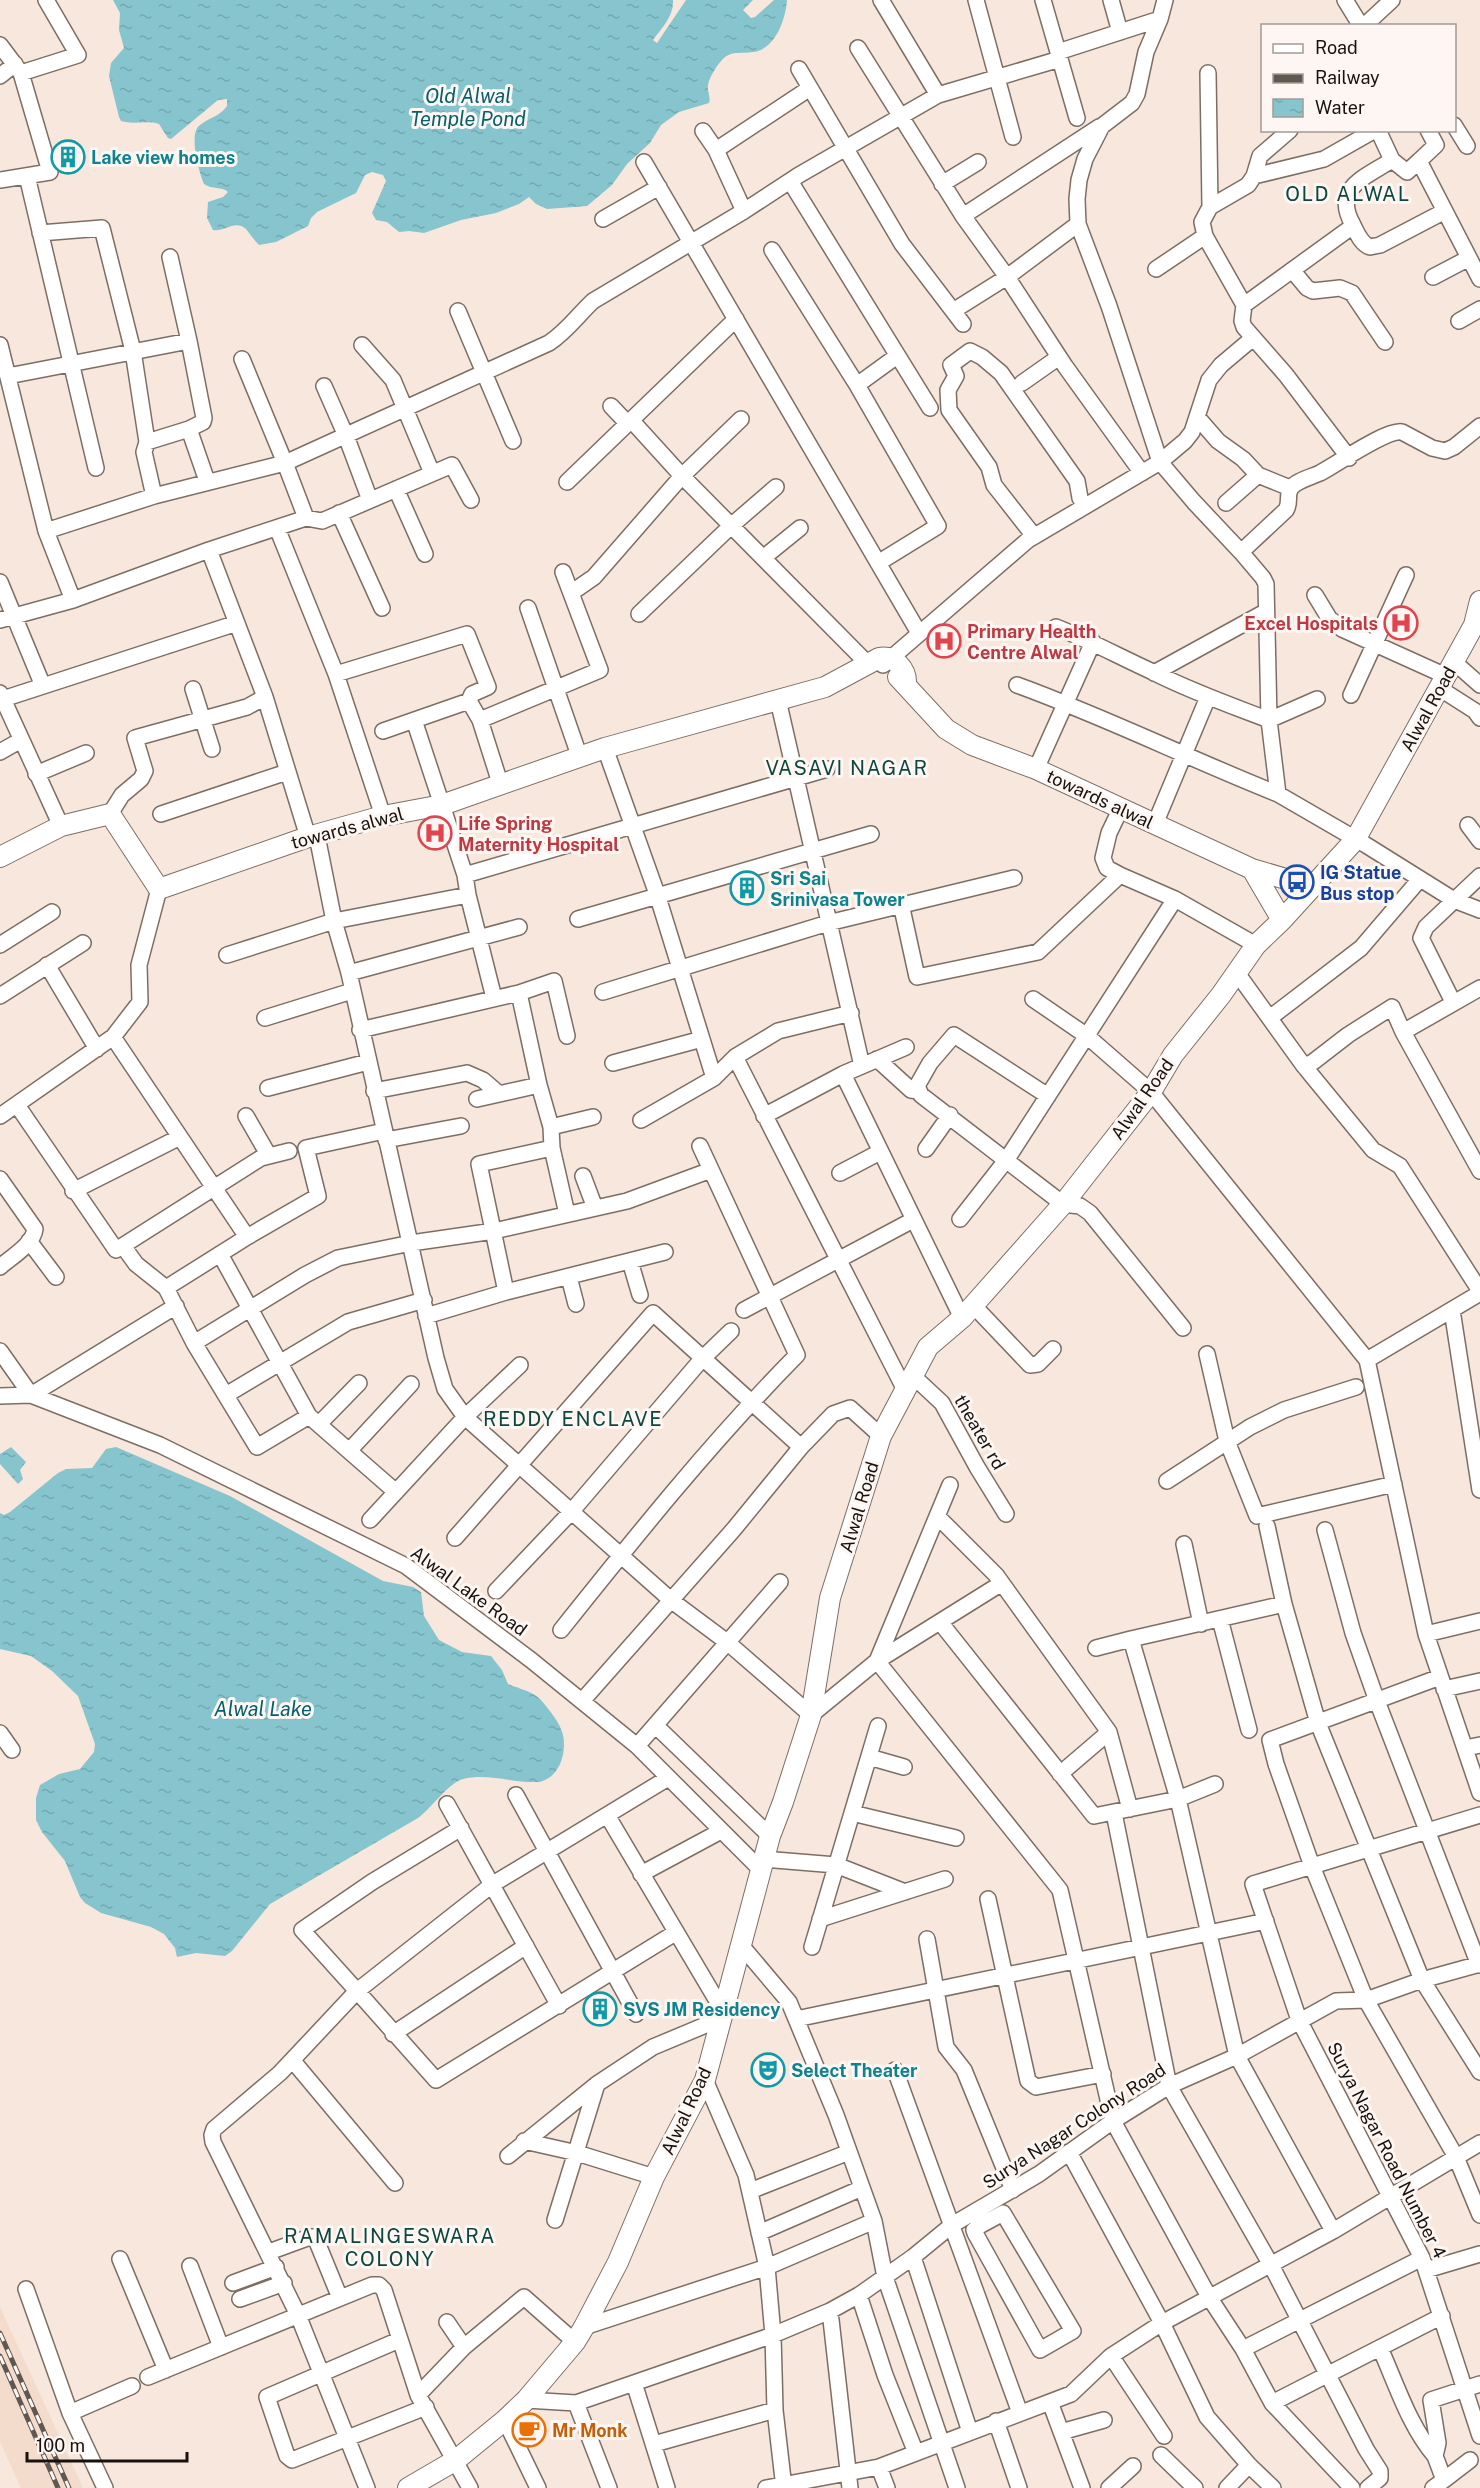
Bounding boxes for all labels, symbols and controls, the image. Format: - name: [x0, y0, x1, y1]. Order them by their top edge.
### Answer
- legend: [1261, 24, 1456, 132]
- text: Road: [1315, 37, 1358, 58]
- text: Railway: [1315, 67, 1380, 88]
- water label: Old Alwal Temple Pond: [410, 84, 526, 131]
- text: Water: [1315, 97, 1365, 118]
- building icon: Lake view homes: [50, 139, 86, 175]
- place label: Lake view homes: [91, 147, 235, 168]
- district label: OLD ALWAL: [1285, 182, 1411, 206]
- hospital icon: Excel Hospitals: [1383, 605, 1419, 641]
- place label: Excel Hospitals: [1244, 613, 1378, 634]
- place label: Primary Health Centre Alwal: [967, 621, 1097, 663]
- hospital icon: Primary Health Centre Alwal: [926, 623, 962, 659]
- street label: Alwal Road: [1396, 663, 1460, 755]
- district label: VASAVI NAGAR: [765, 756, 929, 780]
- street label: towards alwal: [1043, 765, 1157, 833]
- street label: towards alwal: [288, 803, 406, 853]
- place label: Life Spring Maternity Hospital: [458, 813, 619, 855]
- hospital icon: Life Spring Maternity Hospital: [417, 815, 453, 851]
- place label: IG Statue Bus stop: [1320, 862, 1401, 904]
- bus stop icon: IG Statue Bus stop: [1279, 864, 1315, 900]
- place label: Sri Sai Srinivasa Tower: [770, 868, 905, 910]
- building icon: Sri Sai Srinivasa Tower: [729, 870, 765, 906]
- street label: Alwal Road: [1106, 1054, 1178, 1144]
- street label: theater rd: [950, 1391, 1010, 1473]
- district label: REDDY ENCLAVE: [483, 1407, 663, 1431]
- street label: Alwal Road: [835, 1459, 883, 1555]
- street label: Alwal Lake Road: [407, 1542, 531, 1640]
- water label: Alwal Lake: [214, 1697, 312, 1721]
- building icon: SVS JM Residency: [582, 1991, 618, 2027]
- place label: SVS JM Residency: [623, 1999, 780, 2020]
- street label: Surya Nagar Road Number 4: [1323, 2038, 1451, 2262]
- theatre icon: Select Theater: [750, 2052, 786, 2088]
- street label: Surya Nagar Colony Road: [979, 2059, 1169, 2193]
- place label: Select Theater: [791, 2060, 918, 2081]
- street label: Alwal Road: [657, 2064, 715, 2158]
- district label: RAMALINGESWARA COLONY: [284, 2224, 496, 2271]
- cafe icon: Mr Monk: [511, 2412, 547, 2448]
- place label: Mr Monk: [552, 2420, 628, 2441]
- scale bar: [27, 2425, 188, 2463]
- text: 100 m: [36, 2435, 85, 2456]

